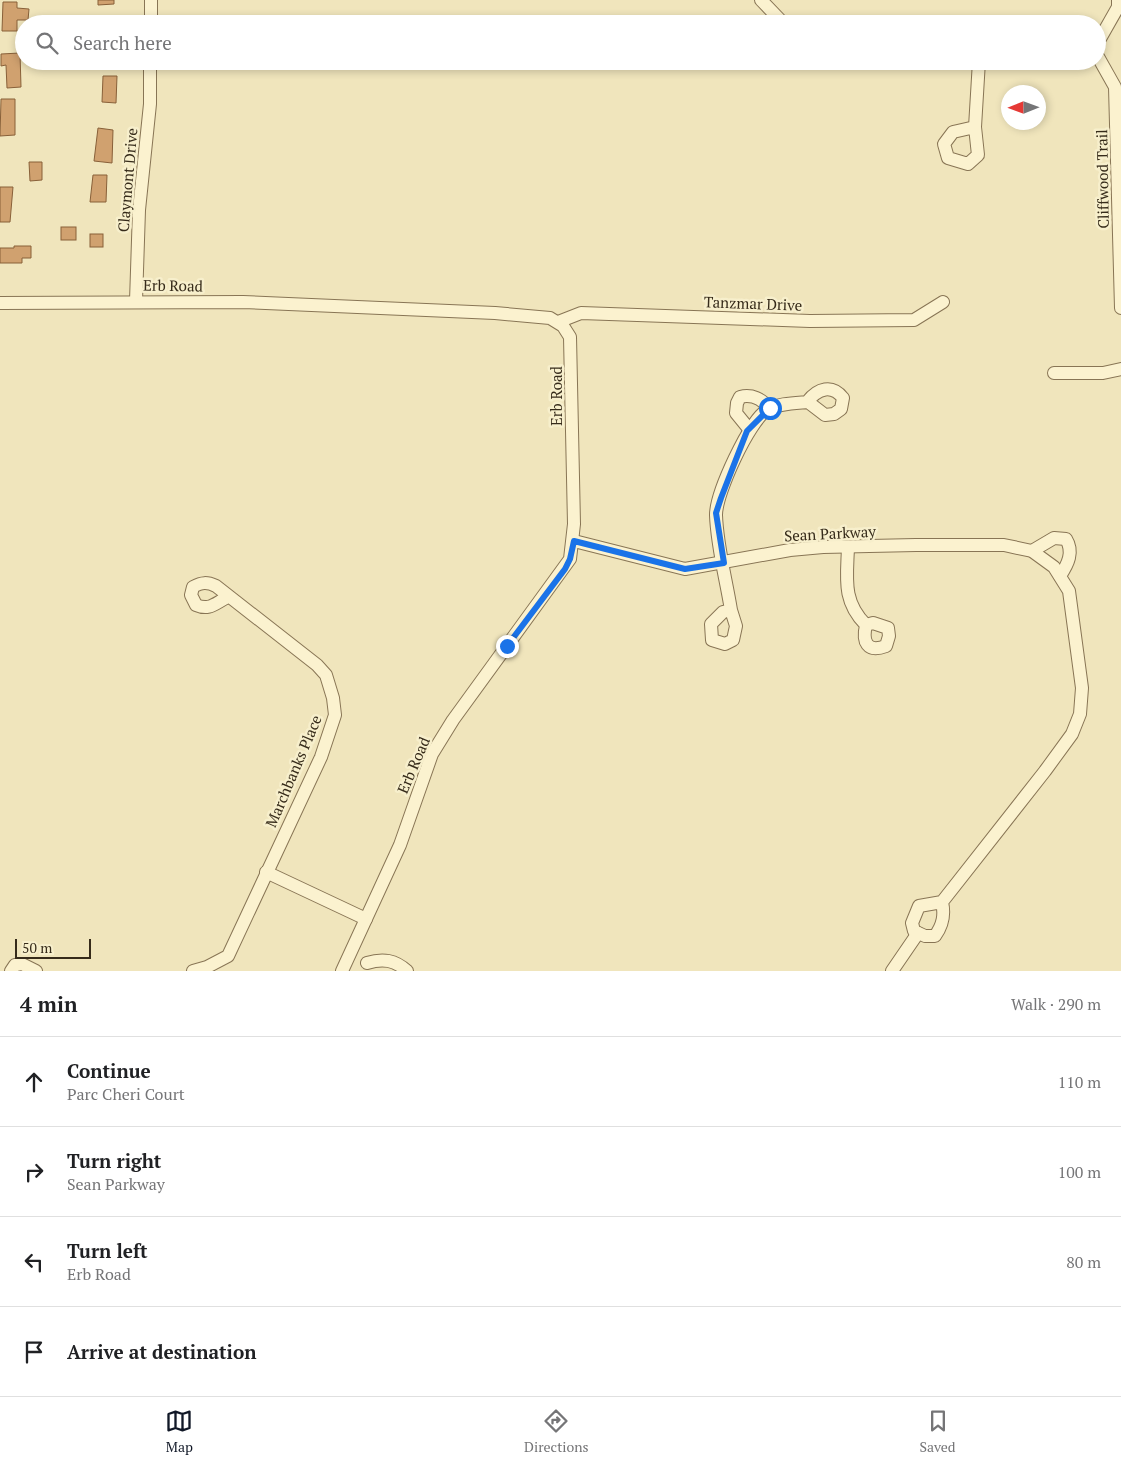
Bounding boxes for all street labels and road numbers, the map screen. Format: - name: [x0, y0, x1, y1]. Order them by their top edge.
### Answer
- street label: Claymont Drive: [112, 127, 142, 233]
- street label: Cliffwood Trail: [1091, 129, 1113, 229]
- street label: Erb Road: [143, 274, 203, 296]
- street label: Tanzmar Drive: [704, 291, 802, 315]
- street label: Erb Road: [546, 366, 566, 426]
- street label: Sean Parkway: [784, 521, 877, 545]
- street label: Marchbanks Place: [260, 712, 326, 830]
- street label: Erb Road: [392, 734, 434, 796]

